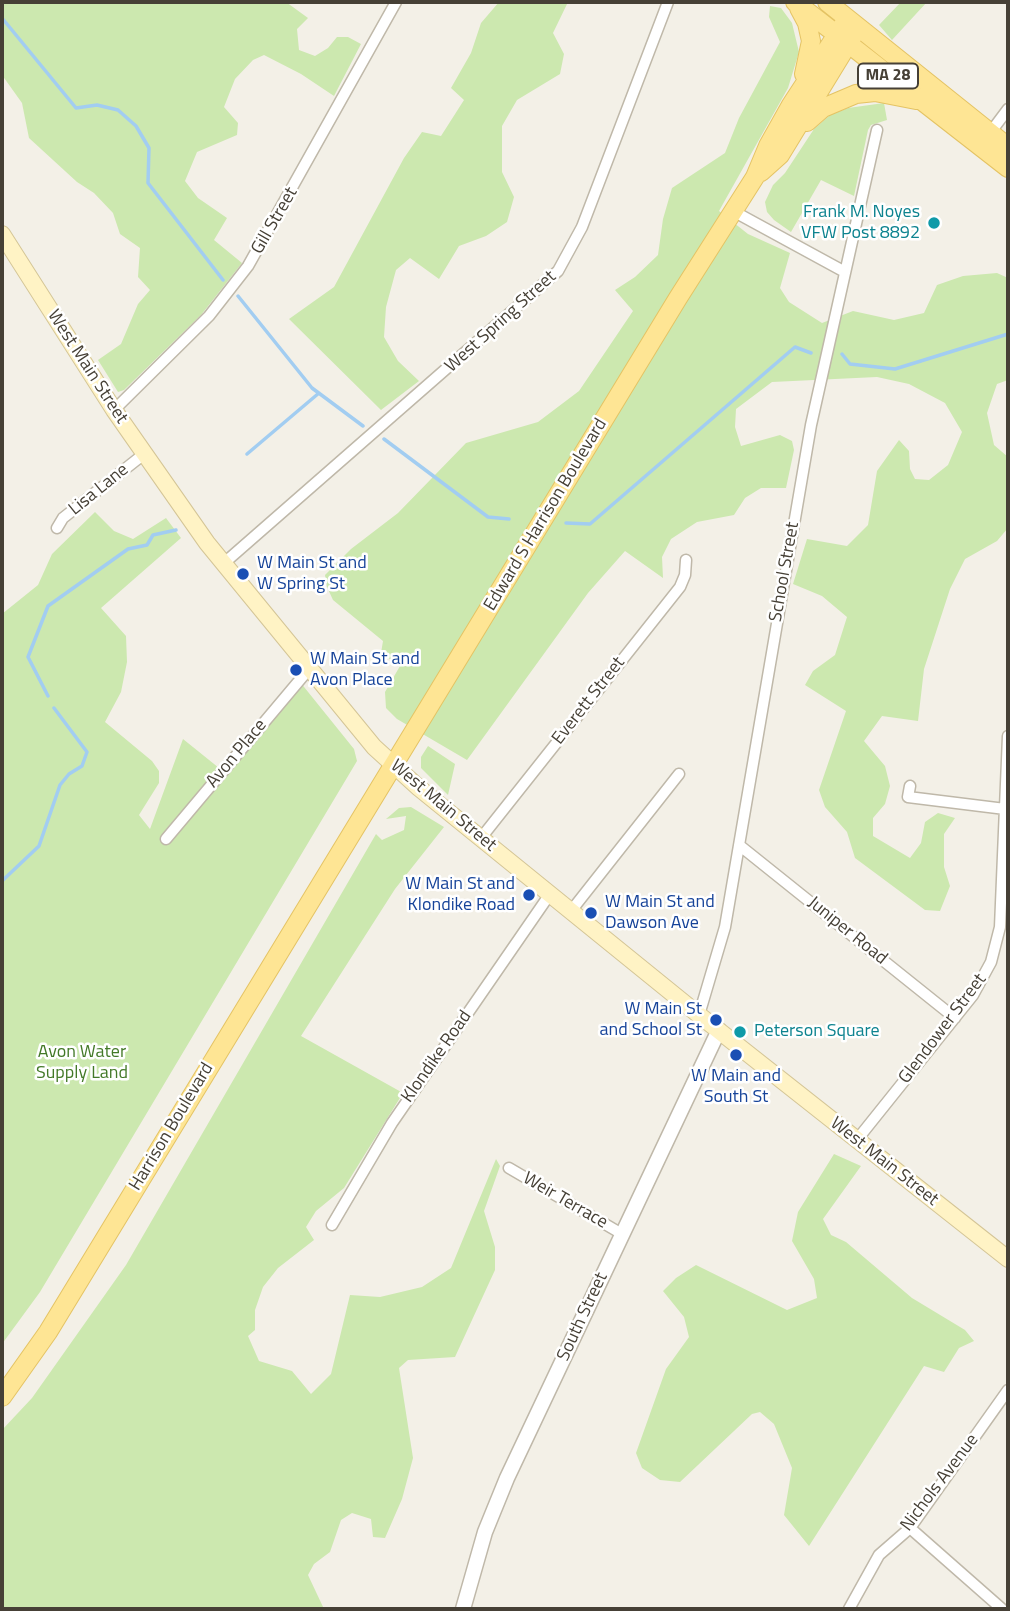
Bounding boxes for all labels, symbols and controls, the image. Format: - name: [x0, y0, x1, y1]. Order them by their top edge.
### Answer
- road number: MA 28: [858, 64, 918, 88]
- street label: Gill Street: [247, 184, 303, 258]
- place label: Frank M. Noyes VFW Post 8892: [801, 202, 920, 244]
- marker: Frank M. Noyes VFW Post 8892: [926, 215, 942, 231]
- street label: West Spring Street: [441, 266, 561, 378]
- street label: West Main Street: [42, 306, 132, 428]
- street label: Edward S Harrison Boulevard: [480, 415, 612, 615]
- street label: Lisa Lane: [65, 459, 133, 521]
- street label: School Street: [766, 520, 804, 624]
- place label: W Main St and W Spring St: [257, 553, 367, 596]
- marker: W Main St and W Spring St: [235, 566, 251, 582]
- place label: W Main St and Avon Place: [310, 649, 420, 692]
- street label: Everett Street: [548, 653, 630, 749]
- marker: W Main St and Avon Place: [288, 662, 304, 678]
- street label: Avon Place: [202, 715, 272, 793]
- street label: West Main Street: [386, 755, 500, 857]
- place label: W Main St and Klondike Road: [405, 874, 515, 917]
- marker: W Main St and Klondike Road: [521, 887, 537, 903]
- place label: W Main St and Dawson Ave: [605, 892, 715, 934]
- street label: Juniper Road: [803, 892, 891, 970]
- marker: W Main St and Dawson Ave: [583, 905, 599, 921]
- street label: Glendower Street: [895, 970, 991, 1088]
- place label: W Main St and School St: [600, 999, 702, 1042]
- street label: Klondike Road: [397, 1007, 477, 1107]
- marker: W Main St and School St: [708, 1012, 724, 1028]
- place label: Peterson Square: [754, 1021, 880, 1043]
- marker: Peterson Square: [732, 1024, 748, 1040]
- park label: Avon Water Supply Land: [36, 1042, 128, 1084]
- marker: W Main and South St: [728, 1047, 744, 1063]
- street label: Harrison Boulevard: [125, 1059, 219, 1195]
- place label: W Main and South St: [691, 1066, 781, 1108]
- street label: West Main Street: [826, 1113, 942, 1211]
- street label: Weir Terrace: [519, 1168, 611, 1234]
- street label: South Street: [553, 1269, 613, 1365]
- street label: Nichols Avenue: [896, 1430, 984, 1536]

